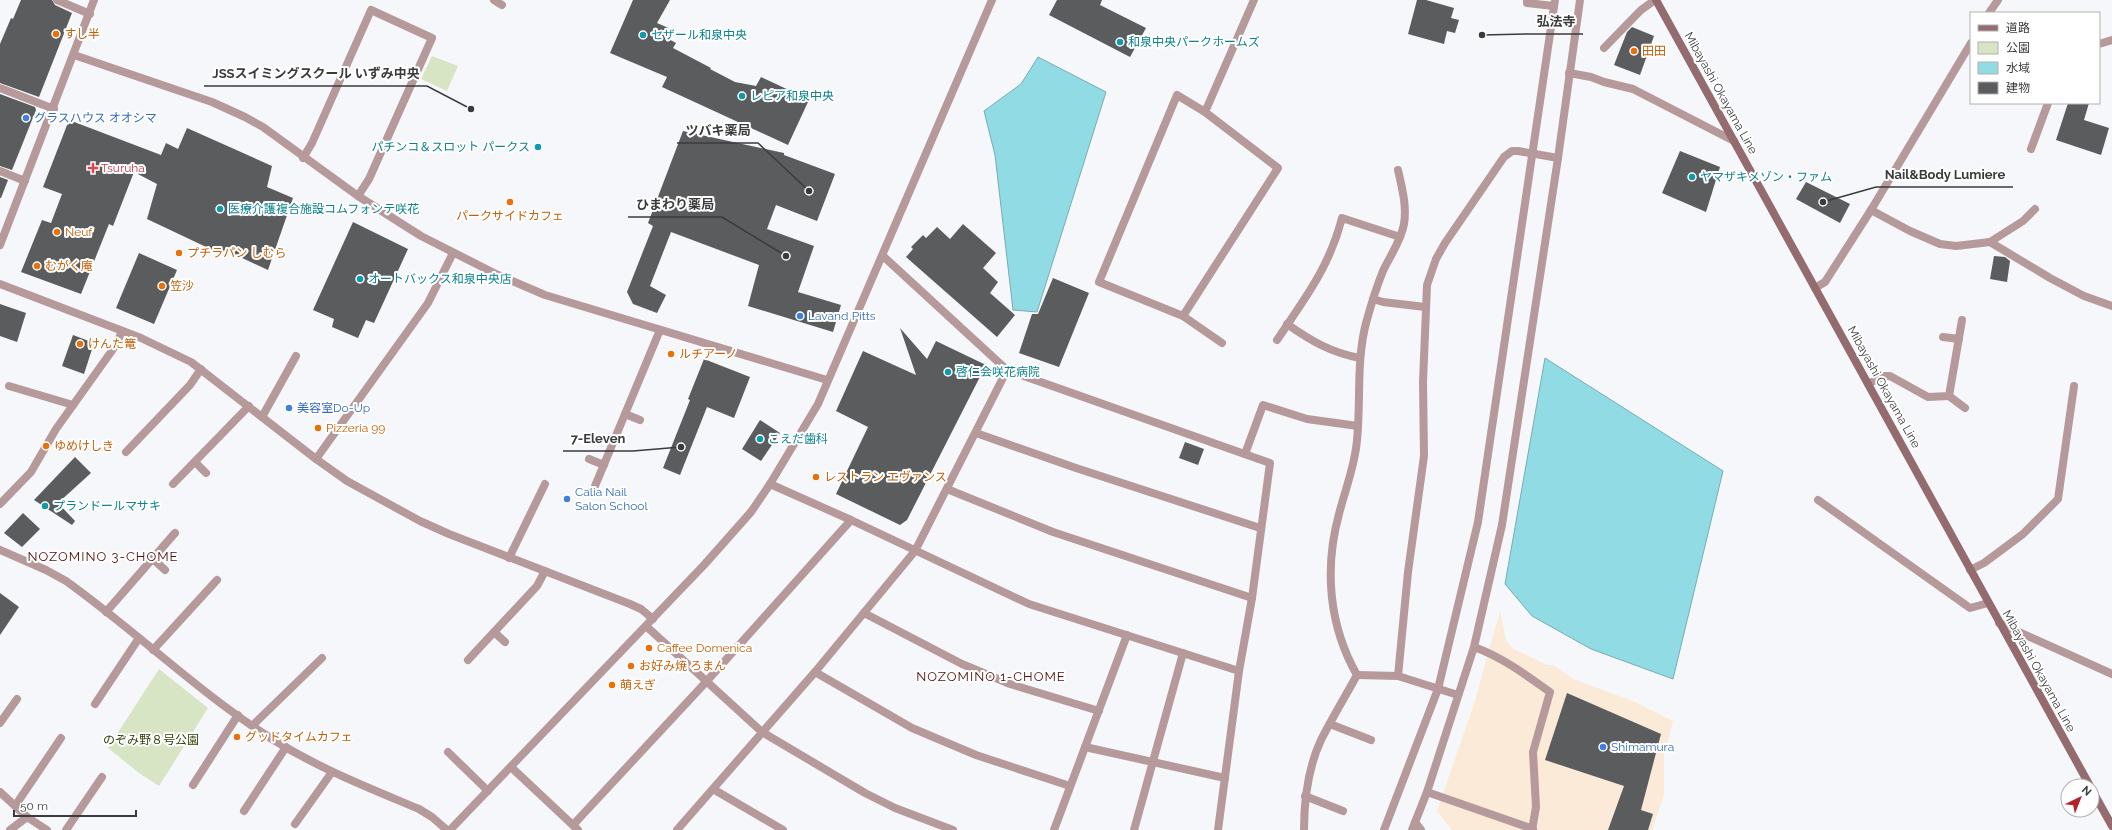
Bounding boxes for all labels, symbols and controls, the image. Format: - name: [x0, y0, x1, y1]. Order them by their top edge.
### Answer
- callout: 弘法寺: [1528, 9, 1583, 34]
- legend: [1970, 12, 2100, 104]
- text: 弘法寺: [1536, 14, 1576, 29]
- text: 道路: [2006, 21, 2030, 35]
- place label: すし半: [64, 27, 100, 41]
- place label: セザール和泉中央: [651, 28, 747, 42]
- marker: すし半: [51, 29, 61, 39]
- marker: セザール和泉中央: [638, 30, 648, 40]
- street label: Mibayashi Okayama Line: [1682, 30, 1760, 156]
- place label: 和泉中央パークホームズ: [1128, 35, 1260, 49]
- marker: 和泉中央パークホームズ: [1115, 37, 1125, 47]
- text: 公園: [2006, 41, 2030, 55]
- place label: 田田: [1642, 44, 1666, 58]
- marker: 田田: [1629, 46, 1639, 56]
- callout: JSSスイミングスクール いずみ中央: [204, 61, 427, 86]
- text: 水域: [2006, 61, 2030, 75]
- text: JSSスイミングスクール いずみ中央: [212, 66, 420, 81]
- text: 建物: [2006, 81, 2030, 95]
- place label: レピア和泉中央: [750, 89, 834, 103]
- marker: レピア和泉中央: [737, 91, 747, 101]
- place label: グラスハウス オオシマ: [34, 111, 157, 125]
- marker: グラスハウス オオシマ: [21, 113, 31, 123]
- callout: ツバキ薬局: [677, 118, 758, 143]
- text: ツバキ薬局: [685, 123, 751, 138]
- place label: パチンコ＆スロット パークス: [371, 140, 530, 154]
- marker: パチンコ＆スロット パークス: [533, 142, 543, 152]
- place label: Tsuruha: [101, 161, 145, 175]
- callout: Nail&Body Lumiere: [1876, 162, 2013, 187]
- marker: Tsuruha: [88, 163, 98, 173]
- text: Nail&Body Lumiere: [1885, 167, 2005, 182]
- place label: ヤマザキメゾン・ファム: [1700, 170, 1832, 184]
- marker: ヤマザキメゾン・ファム: [1687, 172, 1697, 182]
- callout: ひまわり薬局: [628, 192, 722, 217]
- marker: パークサイドカフェ: [505, 197, 515, 207]
- text: ひまわり薬局: [636, 197, 714, 212]
- place label: 医療介護複合施設コムフォンテ咲花: [228, 202, 419, 216]
- marker: 医療介護複合施設コムフォンテ咲花: [215, 204, 225, 214]
- place label: パークサイドカフェ: [456, 209, 564, 223]
- place label: Neuf: [65, 225, 93, 239]
- marker: Neuf: [52, 227, 62, 237]
- place label: プチラパン しむら: [187, 246, 287, 260]
- marker: プチラパン しむら: [174, 248, 184, 258]
- place label: むがく庵: [45, 259, 93, 273]
- marker: むがく庵: [32, 261, 42, 271]
- place label: オートバックス和泉中央店: [368, 272, 512, 286]
- marker: オートバックス和泉中央店: [355, 274, 365, 284]
- place label: 笠沙: [170, 279, 194, 293]
- marker: 笠沙: [157, 281, 167, 291]
- place label: Lavand Pitts: [808, 309, 876, 323]
- marker: Lavand Pitts: [795, 311, 805, 321]
- street label: Mibayashi Okayama Line: [1845, 324, 1923, 450]
- place label: けんた篭: [88, 337, 136, 351]
- marker: けんた篭: [75, 339, 85, 349]
- place label: ルチアーノ: [679, 347, 738, 361]
- marker: ルチアーノ: [666, 349, 676, 359]
- place label: 啓仁会咲花病院: [956, 365, 1040, 379]
- marker: 啓仁会咲花病院: [943, 367, 953, 377]
- place label: 美容室Do-Up: [297, 401, 370, 415]
- marker: 美容室Do-Up: [284, 403, 294, 413]
- place label: Pizzeria 99: [326, 421, 385, 435]
- marker: Pizzeria 99: [313, 423, 323, 433]
- callout: 7-Eleven: [563, 426, 633, 451]
- text: 7-Eleven: [571, 431, 625, 446]
- place label: こえだ歯科: [768, 432, 828, 446]
- marker: こえだ歯科: [755, 434, 765, 444]
- place label: ゆめけしき: [54, 439, 114, 453]
- marker: ゆめけしき: [41, 441, 51, 451]
- place label: レストラン エヴァンス: [824, 470, 947, 484]
- marker: レストラン エヴァンス: [811, 472, 821, 482]
- place label: Calia Nail Salon School: [575, 485, 648, 513]
- marker: Calia Nail Salon School: [562, 494, 572, 504]
- place label: プランドールマサキ: [53, 499, 161, 513]
- marker: プランドールマサキ: [40, 501, 50, 511]
- district label: NOZOMINO 3-CHOME: [27, 549, 179, 564]
- street label: Mibayashi Okayama Line: [2000, 608, 2078, 734]
- place label: Caffee Domenica: [657, 641, 752, 655]
- marker: Caffee Domenica: [644, 643, 654, 653]
- place label: お好み焼 ろまん: [639, 659, 726, 673]
- marker: お好み焼 ろまん: [626, 661, 636, 671]
- district label: NOZOMINO 1-CHOME: [916, 669, 1066, 684]
- place label: 萌えぎ: [620, 678, 656, 692]
- marker: 萌えぎ: [607, 680, 617, 690]
- place label: グッドタイムカフェ: [245, 730, 353, 744]
- marker: グッドタイムカフェ: [232, 732, 242, 742]
- park label: のぞみ野８号公園: [103, 733, 199, 747]
- place label: Shimamura: [1611, 740, 1674, 754]
- marker: Shimamura: [1598, 742, 1608, 752]
- north arrow: [2060, 778, 2100, 818]
- text: N: [2079, 783, 2094, 799]
- scale bar: [14, 792, 136, 818]
- text: 50 m: [20, 799, 48, 813]

